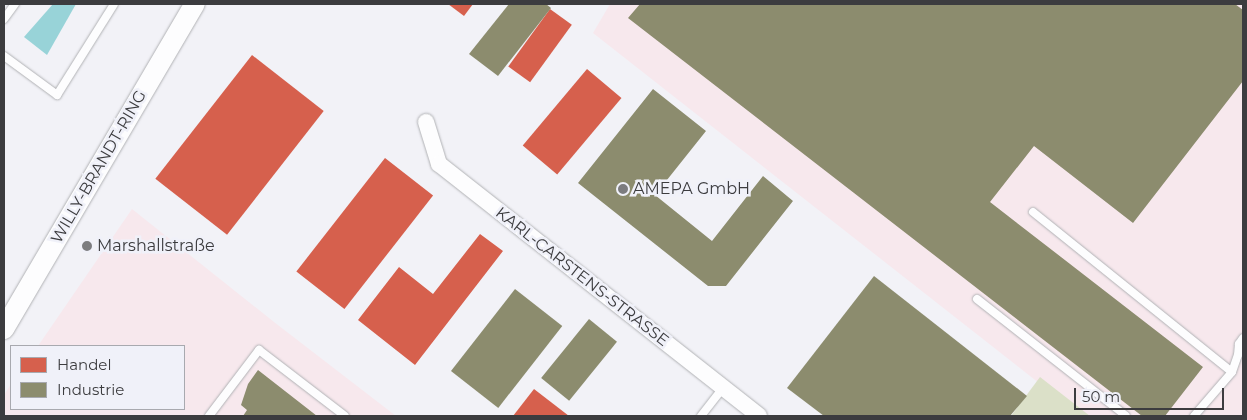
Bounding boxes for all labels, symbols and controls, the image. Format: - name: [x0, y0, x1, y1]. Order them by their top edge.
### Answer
- street label: WILLY-BRANDT-RING: [47, 87, 151, 247]
- place label: AMEPA GmbH: [633, 179, 750, 199]
- marker: AMEPA GmbH: [617, 183, 629, 195]
- street label: KARL-CARSTENS-STRASSE: [492, 203, 672, 351]
- place label: Marshallstraße: [97, 236, 215, 256]
- marker: Marshallstraße: [81, 240, 93, 252]
- legend: [10, 345, 185, 410]
- text: Handel: [57, 355, 111, 374]
- scale bar: [1077, 378, 1227, 410]
- text: Industrie: [57, 380, 124, 399]
- text: 50 m: [1082, 387, 1120, 406]

